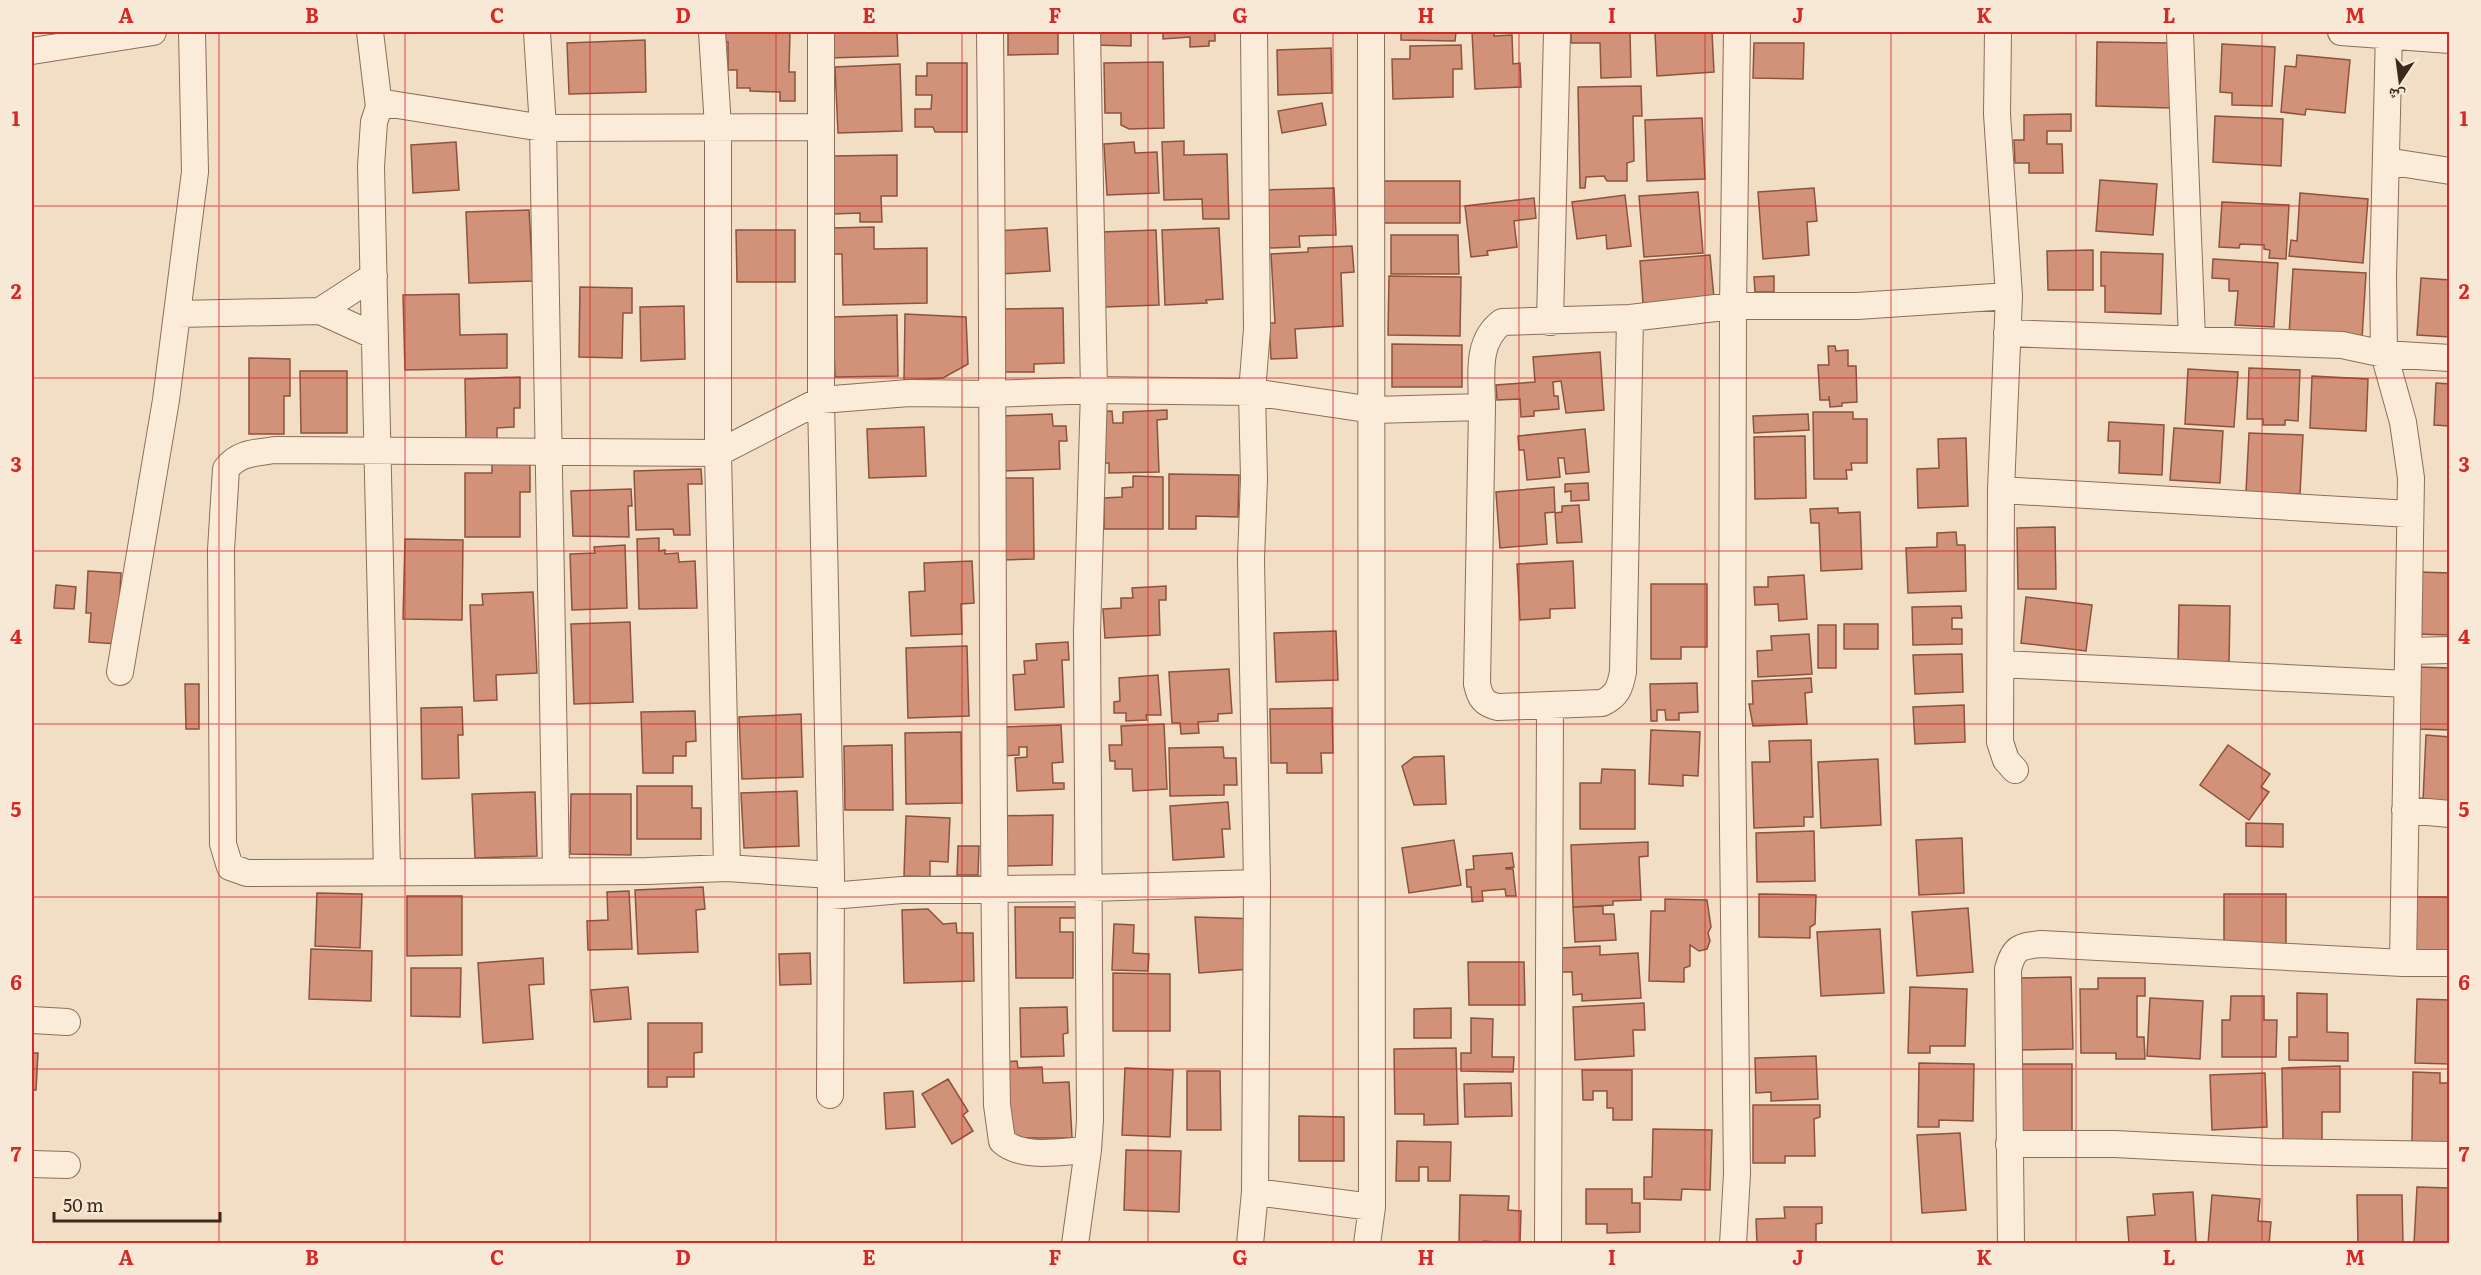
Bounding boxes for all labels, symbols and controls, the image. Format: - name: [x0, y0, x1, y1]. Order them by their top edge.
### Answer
- text: A: [118, 0, 134, 29]
- text: B: [305, 0, 319, 29]
- text: C: [490, 0, 504, 29]
- text: D: [675, 0, 691, 29]
- text: E: [862, 0, 876, 29]
- text: F: [1049, 0, 1062, 29]
- text: G: [1232, 0, 1248, 29]
- text: H: [1418, 0, 1434, 29]
- text: I: [1608, 0, 1616, 29]
- text: J: [1792, 0, 1804, 29]
- text: K: [1976, 0, 1992, 29]
- text: L: [2163, 0, 2176, 29]
- text: M: [2345, 0, 2365, 29]
- north arrow: [2370, 51, 2430, 111]
- text: ش: [2385, 83, 2407, 110]
- text: 1: [12, 102, 20, 132]
- text: 1: [2460, 102, 2468, 132]
- text: 2: [11, 275, 22, 305]
- text: 2: [2459, 275, 2470, 305]
- text: 3: [10, 448, 22, 478]
- text: 3: [2458, 448, 2470, 478]
- text: 4: [10, 620, 22, 650]
- text: 4: [2458, 620, 2470, 650]
- text: 5: [11, 793, 22, 823]
- text: 5: [2459, 793, 2470, 823]
- text: 6: [10, 966, 22, 996]
- text: 6: [2458, 966, 2470, 996]
- text: 7: [11, 1138, 22, 1168]
- text: 7: [2459, 1138, 2470, 1168]
- scale bar: [54, 1185, 220, 1223]
- text: 50 m: [63, 1191, 104, 1218]
- text: A: [118, 1241, 134, 1271]
- text: B: [305, 1241, 319, 1271]
- text: C: [490, 1241, 504, 1271]
- text: D: [675, 1241, 691, 1271]
- text: E: [862, 1241, 876, 1271]
- text: F: [1049, 1241, 1062, 1271]
- text: G: [1232, 1241, 1248, 1271]
- text: H: [1418, 1241, 1434, 1271]
- text: I: [1608, 1241, 1616, 1271]
- text: J: [1792, 1241, 1804, 1271]
- text: K: [1976, 1241, 1992, 1271]
- text: L: [2163, 1241, 2176, 1271]
- text: M: [2345, 1241, 2365, 1271]

